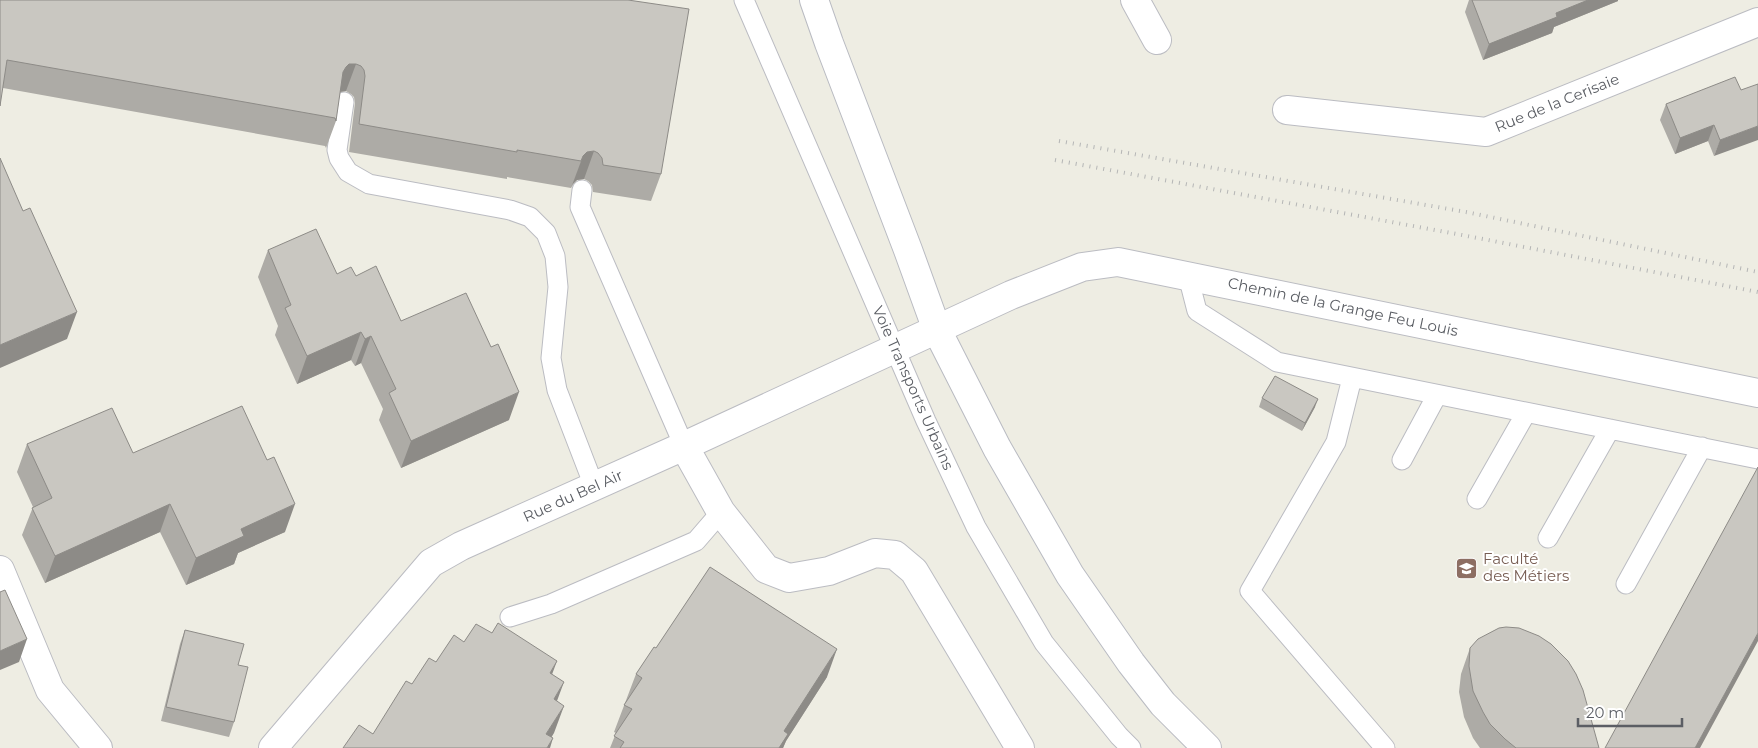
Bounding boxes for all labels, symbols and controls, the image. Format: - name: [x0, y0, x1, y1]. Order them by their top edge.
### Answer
- street label: Rue de la Cerisaie: [1492, 69, 1622, 136]
- street label: Chemin de la Grange Feu Louis: [1226, 273, 1460, 340]
- street label: Voie Transports Urbains: [869, 303, 958, 473]
- street label: Rue du Bel Air: [520, 465, 626, 526]
- place label: Faculté des Métiers: [1483, 549, 1569, 585]
- school or university icon: Faculté des Métiers: [1455, 556, 1479, 580]
- scale bar: [1578, 696, 1682, 728]
- text: 20 m: [1586, 703, 1624, 722]

